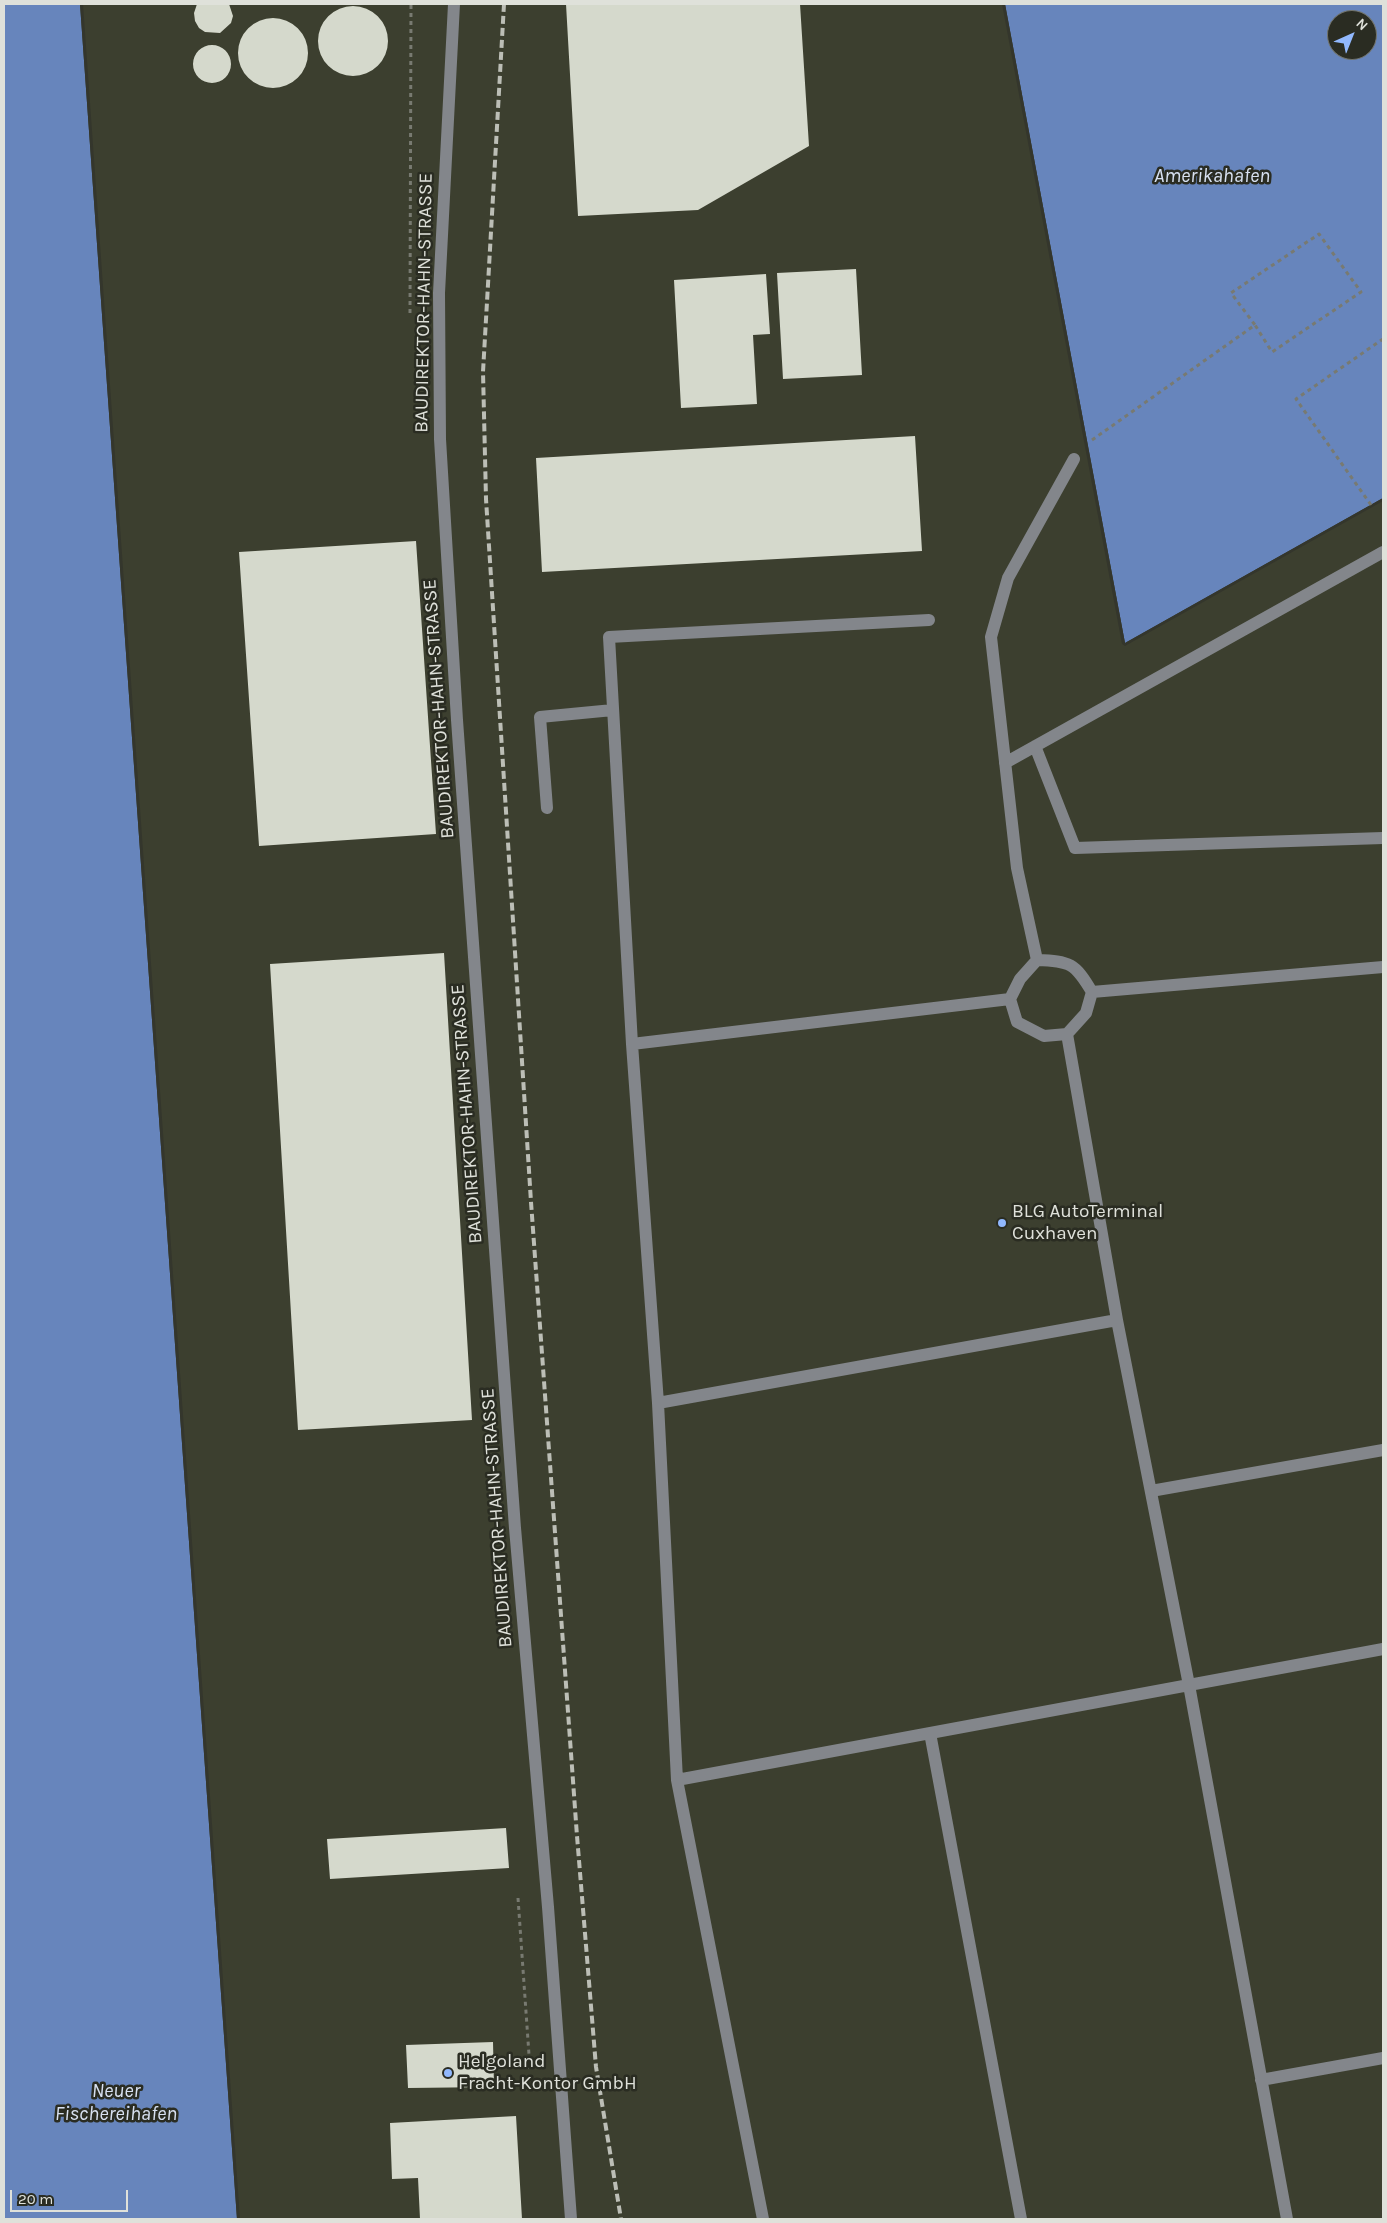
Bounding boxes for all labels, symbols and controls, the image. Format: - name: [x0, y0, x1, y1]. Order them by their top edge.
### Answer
- north arrow: [1327, 10, 1377, 60]
- text: N: [1353, 15, 1372, 34]
- water label: Amerikahafen: [1154, 164, 1270, 188]
- street label: BAUDIREKTOR-HAHN-STRASSE: [410, 173, 438, 433]
- street label: BAUDIREKTOR-HAHN-STRASSE: [419, 579, 459, 839]
- street label: BAUDIREKTOR-HAHN-STRASSE: [447, 984, 487, 1244]
- place label: BLG AutoTerminal Cuxhaven: [1012, 1201, 1163, 1245]
- marker: BLG AutoTerminal Cuxhaven: [996, 1217, 1008, 1229]
- street label: BAUDIREKTOR-HAHN-STRASSE: [477, 1388, 517, 1648]
- place label: Helgoland Fracht-Kontor GmbH: [458, 2051, 637, 2095]
- marker: Helgoland Fracht-Kontor GmbH: [442, 2067, 454, 2079]
- water label: Neuer Fischereihafen: [55, 2079, 177, 2126]
- scale bar: [12, 2180, 130, 2212]
- text: 20 m: [18, 2190, 53, 2208]

